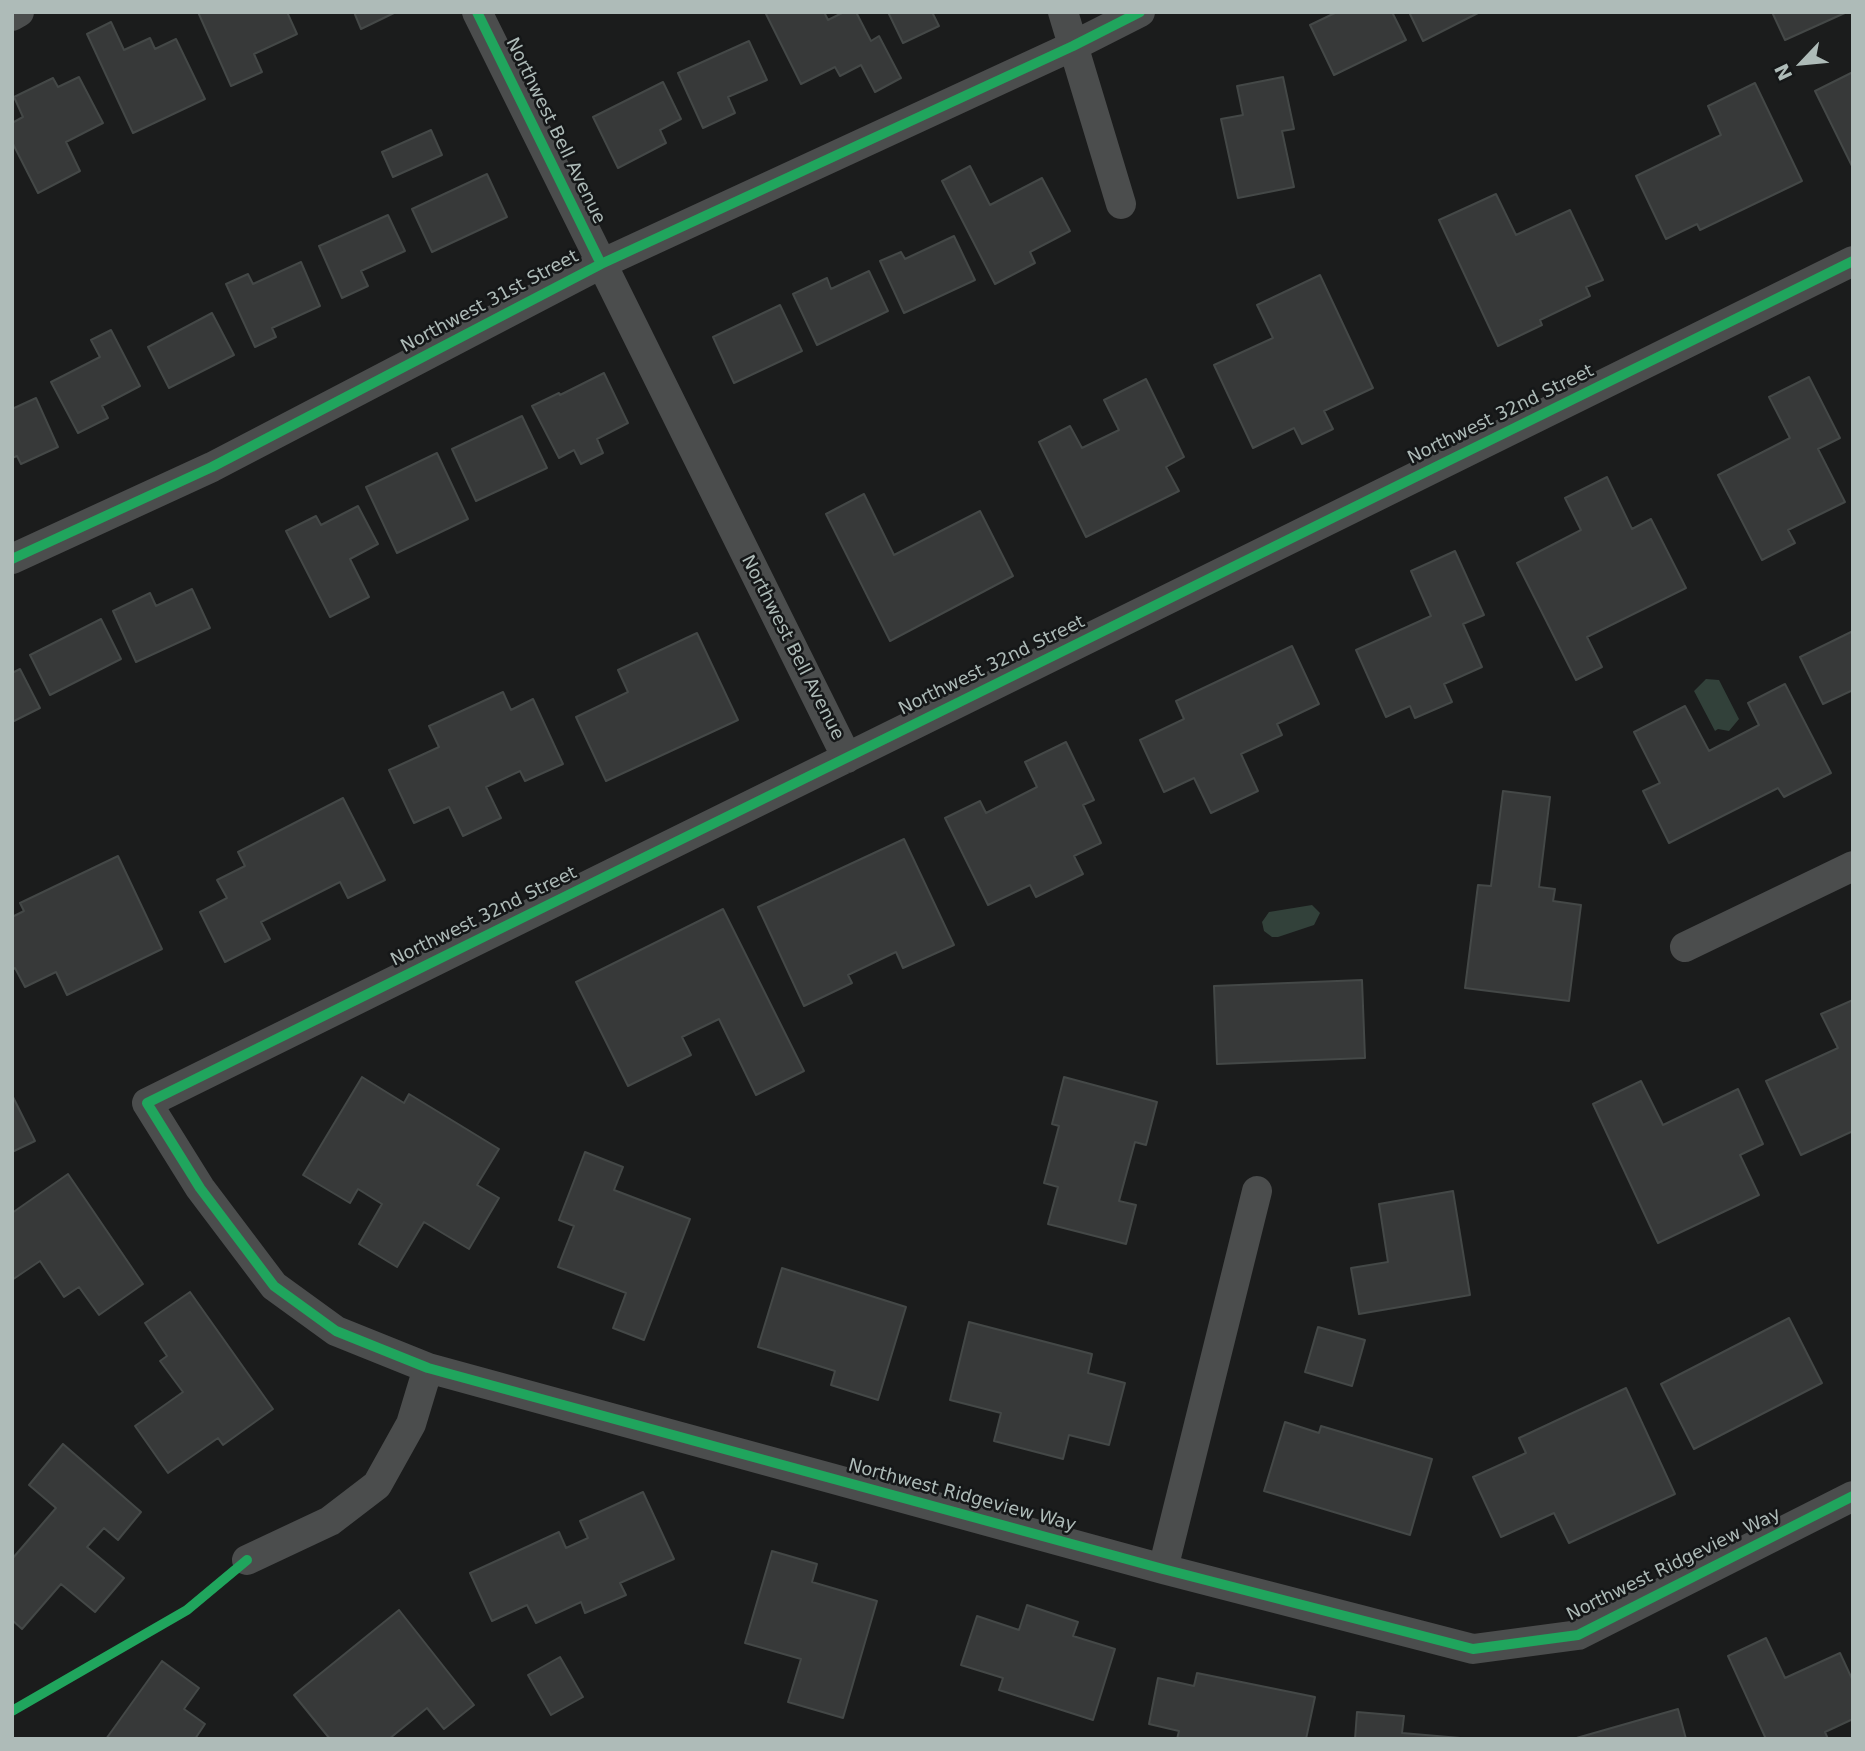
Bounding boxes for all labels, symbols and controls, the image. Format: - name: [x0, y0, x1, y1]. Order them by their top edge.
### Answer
- north arrow: [1767, 28, 1837, 98]
- street label: Northwest Bell Avenue: [501, 34, 609, 228]
- text: N: [1770, 60, 1796, 84]
- street label: Northwest 31st Street: [397, 246, 583, 358]
- street label: Northwest 32nd Street: [1404, 360, 1598, 470]
- street label: Northwest Bell Avenue: [736, 552, 848, 744]
- street label: Northwest 32nd Street: [895, 611, 1089, 721]
- street label: Northwest 32nd Street: [387, 862, 581, 972]
- street label: Northwest Ridgeview Way: [846, 1455, 1078, 1537]
- street label: Northwest Ridgeview Way: [1564, 1504, 1784, 1626]

